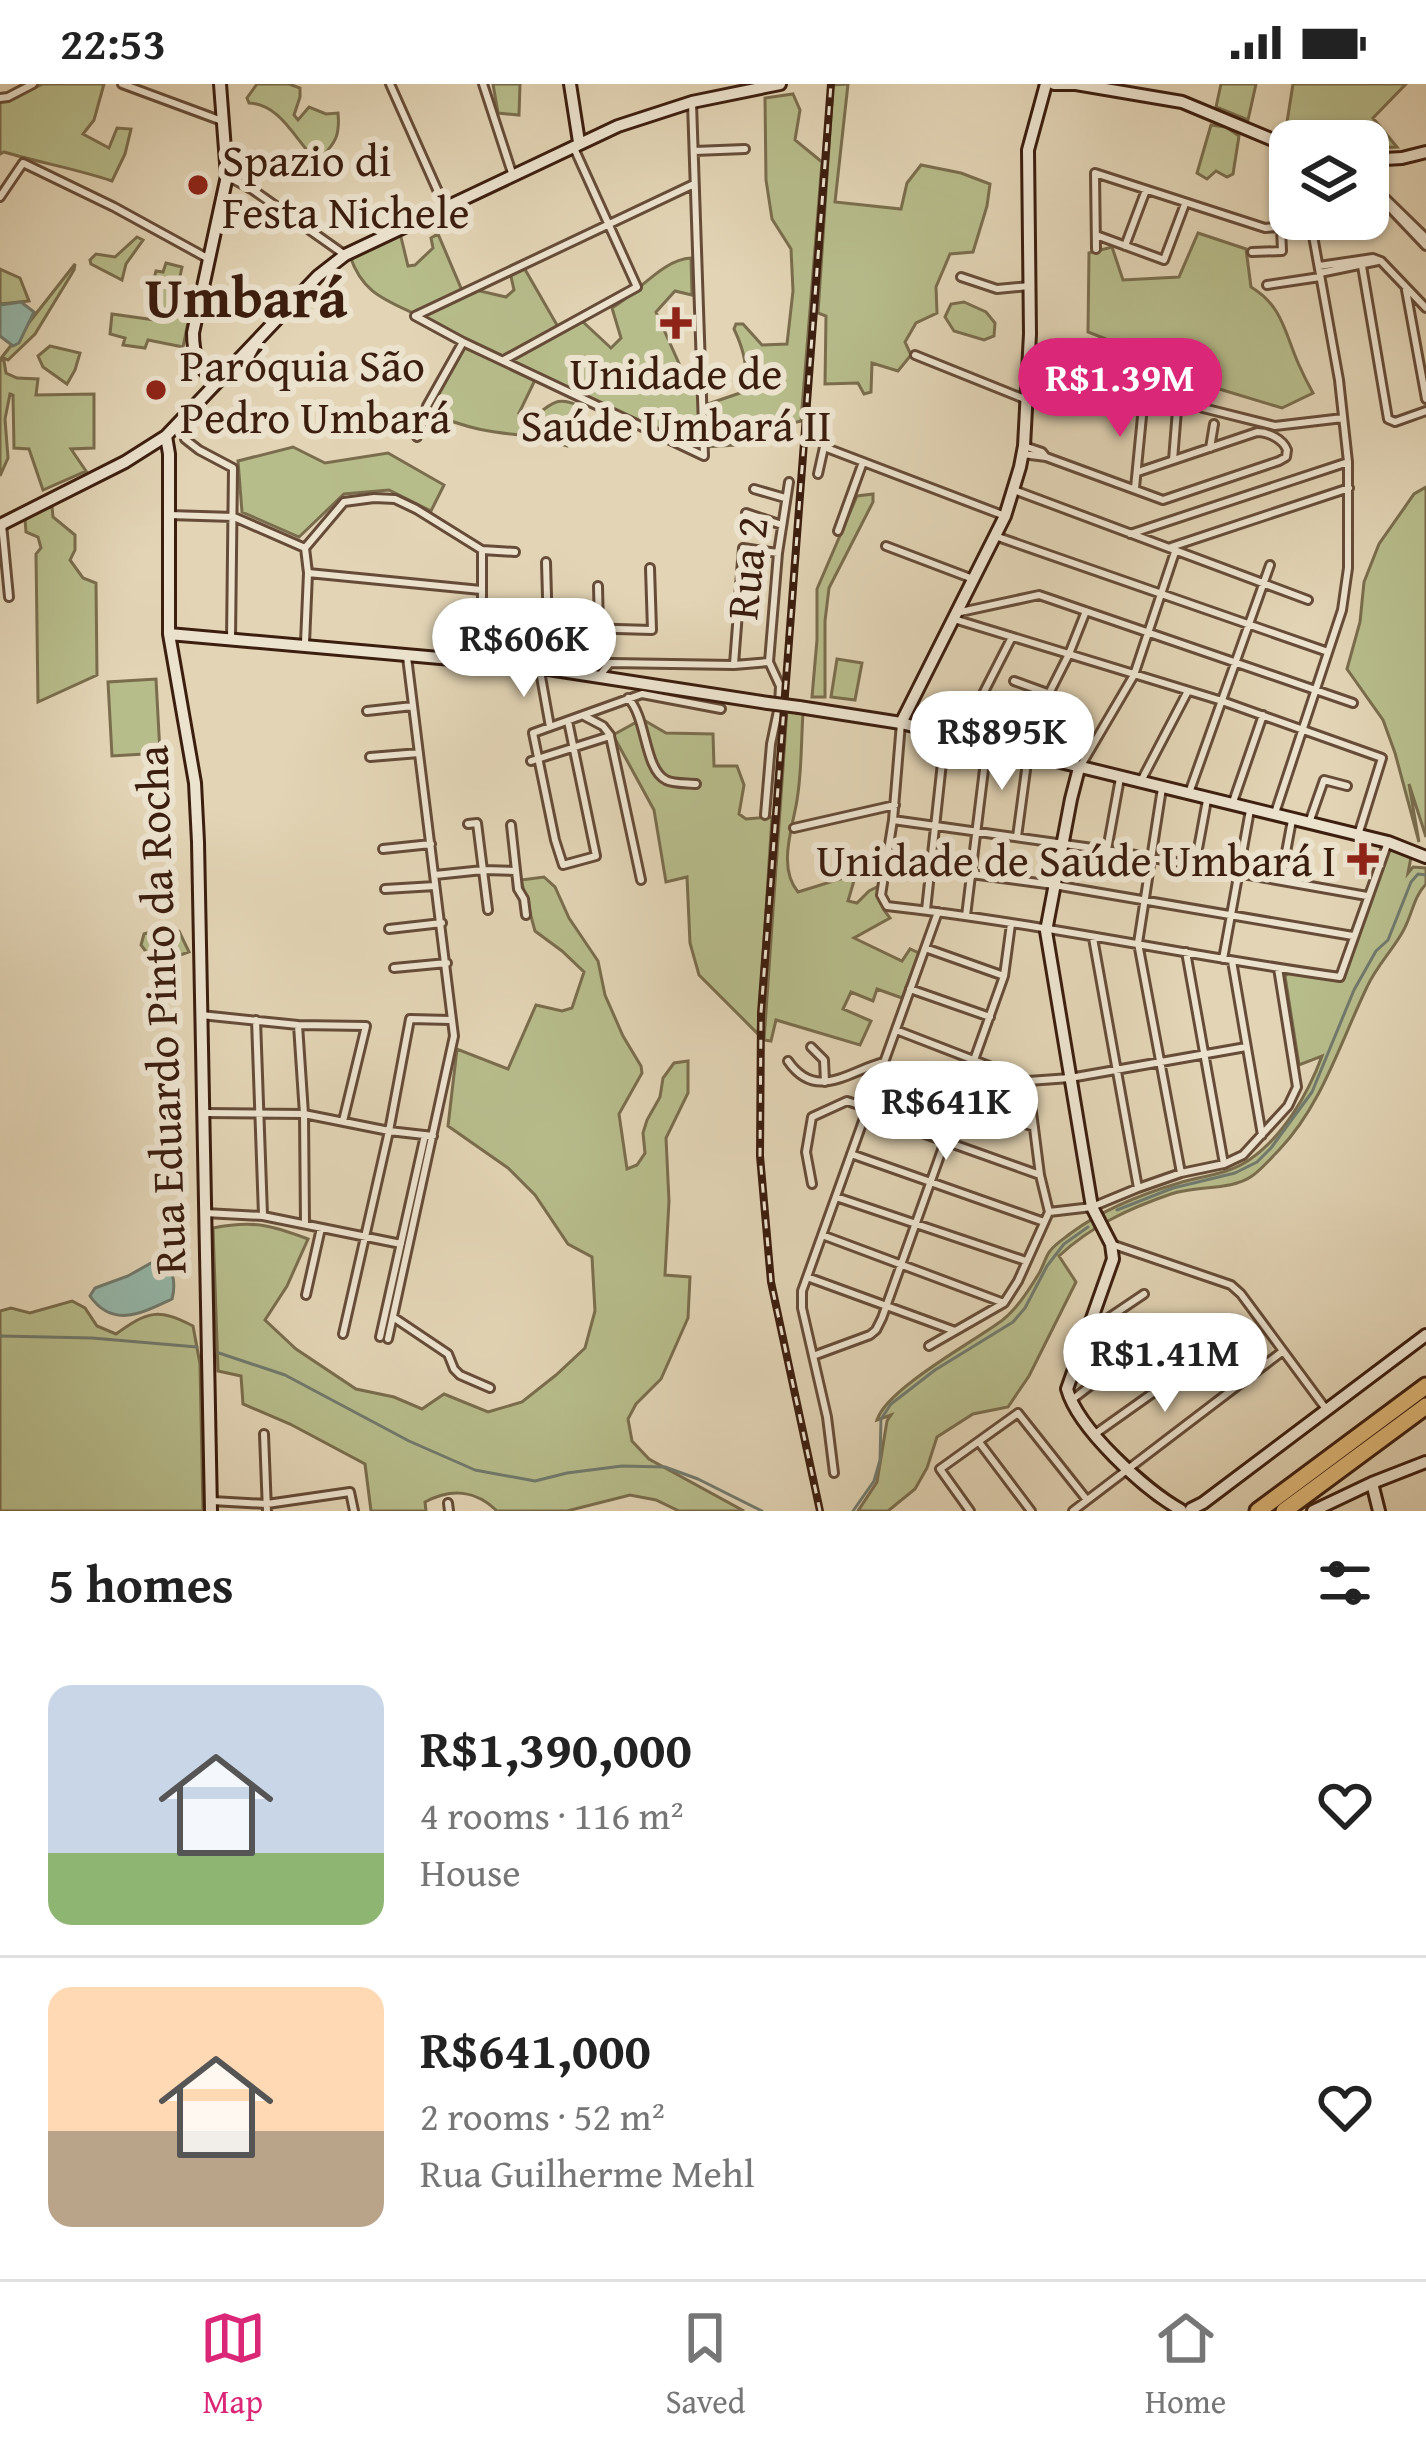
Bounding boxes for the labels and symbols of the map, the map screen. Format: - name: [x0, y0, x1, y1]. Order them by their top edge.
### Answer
- place label: Spazio di Festa Nichele: [222, 127, 470, 244]
- marker: Spazio di Festa Nichele: [185, 172, 211, 198]
- district label: Umbará: [144, 254, 348, 338]
- marker: Unidade de Saúde Umbará II: [660, 307, 692, 339]
- place label: Paróquia São Pedro Umbará: [180, 332, 451, 449]
- pin: R$1.39M: [1009, 338, 1231, 440]
- place label: Unidade de Saúde Umbará II: [520, 340, 832, 457]
- marker: Paróquia São Pedro Umbará: [143, 377, 169, 403]
- street label: Rua 2: [708, 513, 784, 623]
- pin: R$606K: [426, 598, 622, 700]
- pin: R$895K: [904, 691, 1100, 793]
- street label: Rua Eduardo Pinto da Rocha: [118, 744, 202, 1276]
- place label: Unidade de Saúde Umbará I: [816, 827, 1336, 892]
- marker: Unidade de Saúde Umbará I: [1347, 843, 1379, 875]
- pin: R$641K: [848, 1061, 1044, 1163]
- pin: R$1.41M: [1054, 1313, 1276, 1415]

